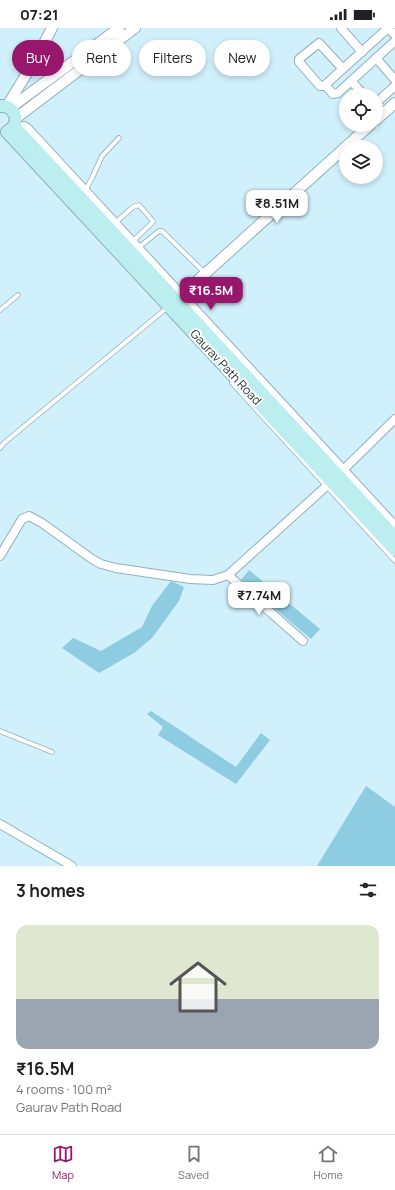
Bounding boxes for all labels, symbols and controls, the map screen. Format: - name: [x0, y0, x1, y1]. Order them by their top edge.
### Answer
- text: 07:21: [20, 4, 59, 25]
- chip: Buy: [12, 40, 64, 76]
- chip: Rent: [72, 40, 131, 76]
- chip: Filters: [139, 40, 206, 76]
- chip: New: [214, 40, 270, 76]
- map controls: [339, 88, 383, 184]
- button: locate: [339, 88, 383, 132]
- button: layers: [339, 140, 383, 184]
- pin: ₹8.51M: [244, 190, 310, 224]
- text: ₹8.51M: [255, 194, 299, 212]
- pin: ₹16.5M: [178, 277, 244, 311]
- text: ₹16.5M: [189, 281, 233, 299]
- street label: Gaurav Path Road: [186, 325, 266, 409]
- pin: ₹7.74M: [226, 582, 292, 616]
- text: ₹7.74M: [237, 586, 281, 604]
- text: 3 homes: [16, 879, 85, 902]
- icon: filters: [357, 879, 379, 901]
- icon: home: [162, 951, 234, 1023]
- text: ₹16.5M: [16, 1057, 74, 1080]
- text: 4 rooms · 100 m²: [16, 1080, 112, 1098]
- text: Gaurav Path Road: [16, 1098, 122, 1116]
- tab: Map: [52, 1143, 74, 1182]
- tab: Saved: [178, 1143, 209, 1182]
- tab: Home: [313, 1143, 343, 1182]

